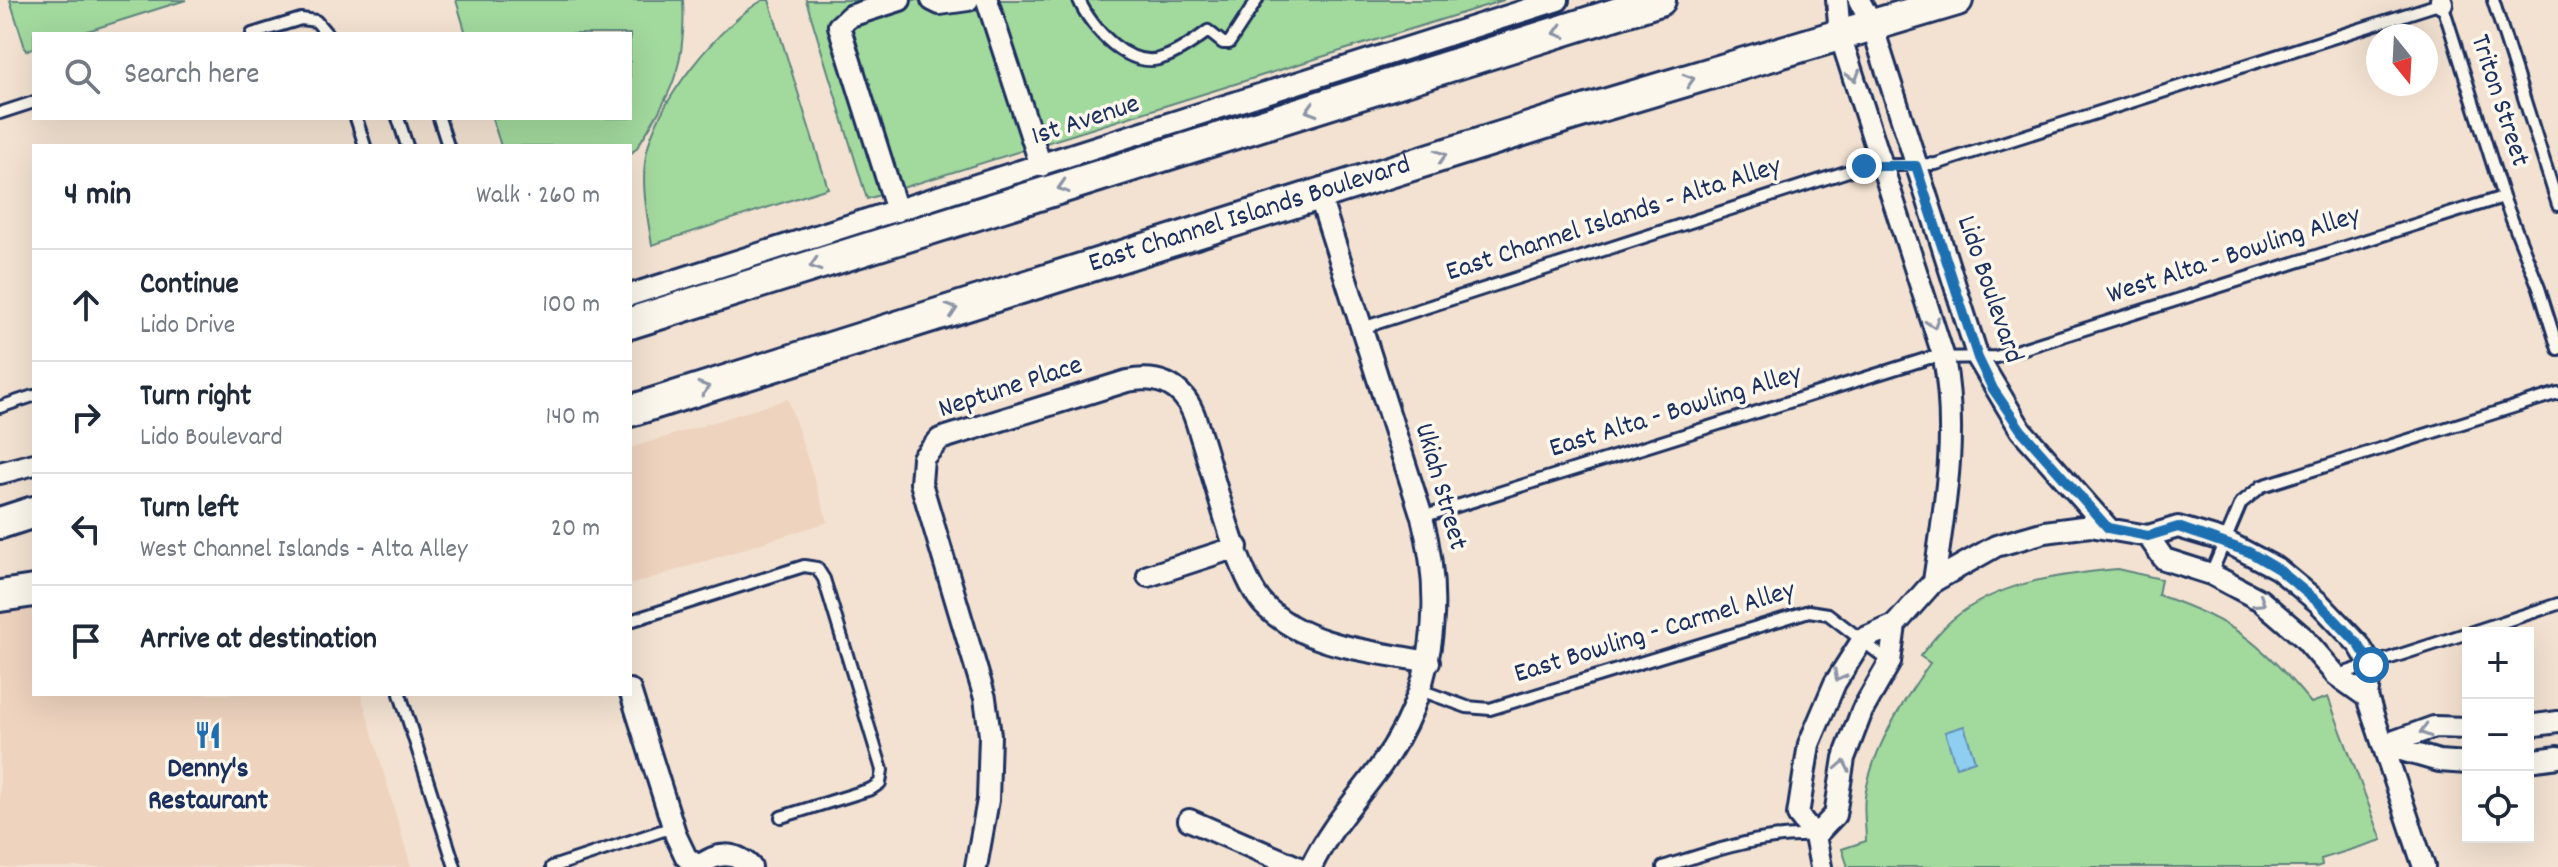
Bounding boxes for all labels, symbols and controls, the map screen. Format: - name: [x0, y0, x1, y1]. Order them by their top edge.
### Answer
- one-way arrow: [1553, 22, 1567, 38]
- north arrow: [2366, 24, 2438, 96]
- street label: Triton Street: [2458, 30, 2538, 172]
- search box: [32, 32, 632, 120]
- icon: search: [60, 54, 104, 98]
- text: Search here: [124, 55, 260, 98]
- one-way arrow: [1844, 68, 1860, 82]
- one-way arrow: [1682, 73, 1696, 89]
- street label: 1st Avenue: [1027, 86, 1145, 158]
- one-way arrow: [1305, 100, 1319, 116]
- street label: East Channel Islands Boulevard: [1084, 147, 1416, 285]
- street label: East Channel Islands - Alta Alley: [1441, 148, 1787, 294]
- route end: [1846, 148, 1882, 184]
- one-way arrow: [1433, 149, 1447, 165]
- text: 4 min: [64, 172, 131, 221]
- text: Walk · 260 m: [476, 178, 600, 215]
- one-way arrow: [1056, 178, 1070, 194]
- street label: West Alta - Bowling Alley: [2102, 197, 2366, 317]
- street label: Lido Boulevard: [1944, 211, 2032, 369]
- one-way arrow: [808, 256, 822, 272]
- text: Continue: [140, 265, 239, 308]
- icon: ahead: [64, 283, 108, 327]
- text: 100 m: [542, 287, 600, 324]
- one-way arrow: [945, 303, 959, 319]
- text: Lido Drive: [140, 308, 235, 345]
- one-way arrow: [1924, 316, 1940, 330]
- street label: Neptune Place: [934, 347, 1088, 431]
- street label: East Alta - Bowling Alley: [1545, 355, 1808, 470]
- text: Turn right: [140, 377, 251, 420]
- one-way arrow: [697, 381, 711, 397]
- icon: right: [64, 395, 108, 439]
- text: 140 m: [546, 399, 600, 436]
- street label: Ukiah Street: [1402, 419, 1476, 555]
- text: Lido Boulevard: [140, 420, 283, 457]
- text: Turn left: [140, 489, 239, 532]
- icon: left: [64, 507, 108, 551]
- text: 20 m: [551, 511, 600, 548]
- text: West Channel Islands - Alta Alley: [140, 532, 467, 569]
- street label: East Bowling - Carmel Alley: [1510, 572, 1801, 696]
- one-way arrow: [2252, 592, 2266, 607]
- icon: arrive: [64, 619, 108, 663]
- text: Arrive at destination: [140, 620, 377, 663]
- map controls: [2462, 627, 2534, 843]
- button: +: [2462, 627, 2534, 699]
- route start: [2353, 647, 2389, 683]
- one-way arrow: [1834, 668, 1849, 682]
- button: −: [2462, 699, 2534, 771]
- restaurant icon: Denny's Restaurant: [193, 720, 223, 750]
- one-way arrow: [2419, 722, 2432, 738]
- place label: Denny's Restaurant: [148, 751, 269, 823]
- one-way arrow: [1834, 760, 1851, 773]
- button: locate: [2462, 771, 2534, 843]

